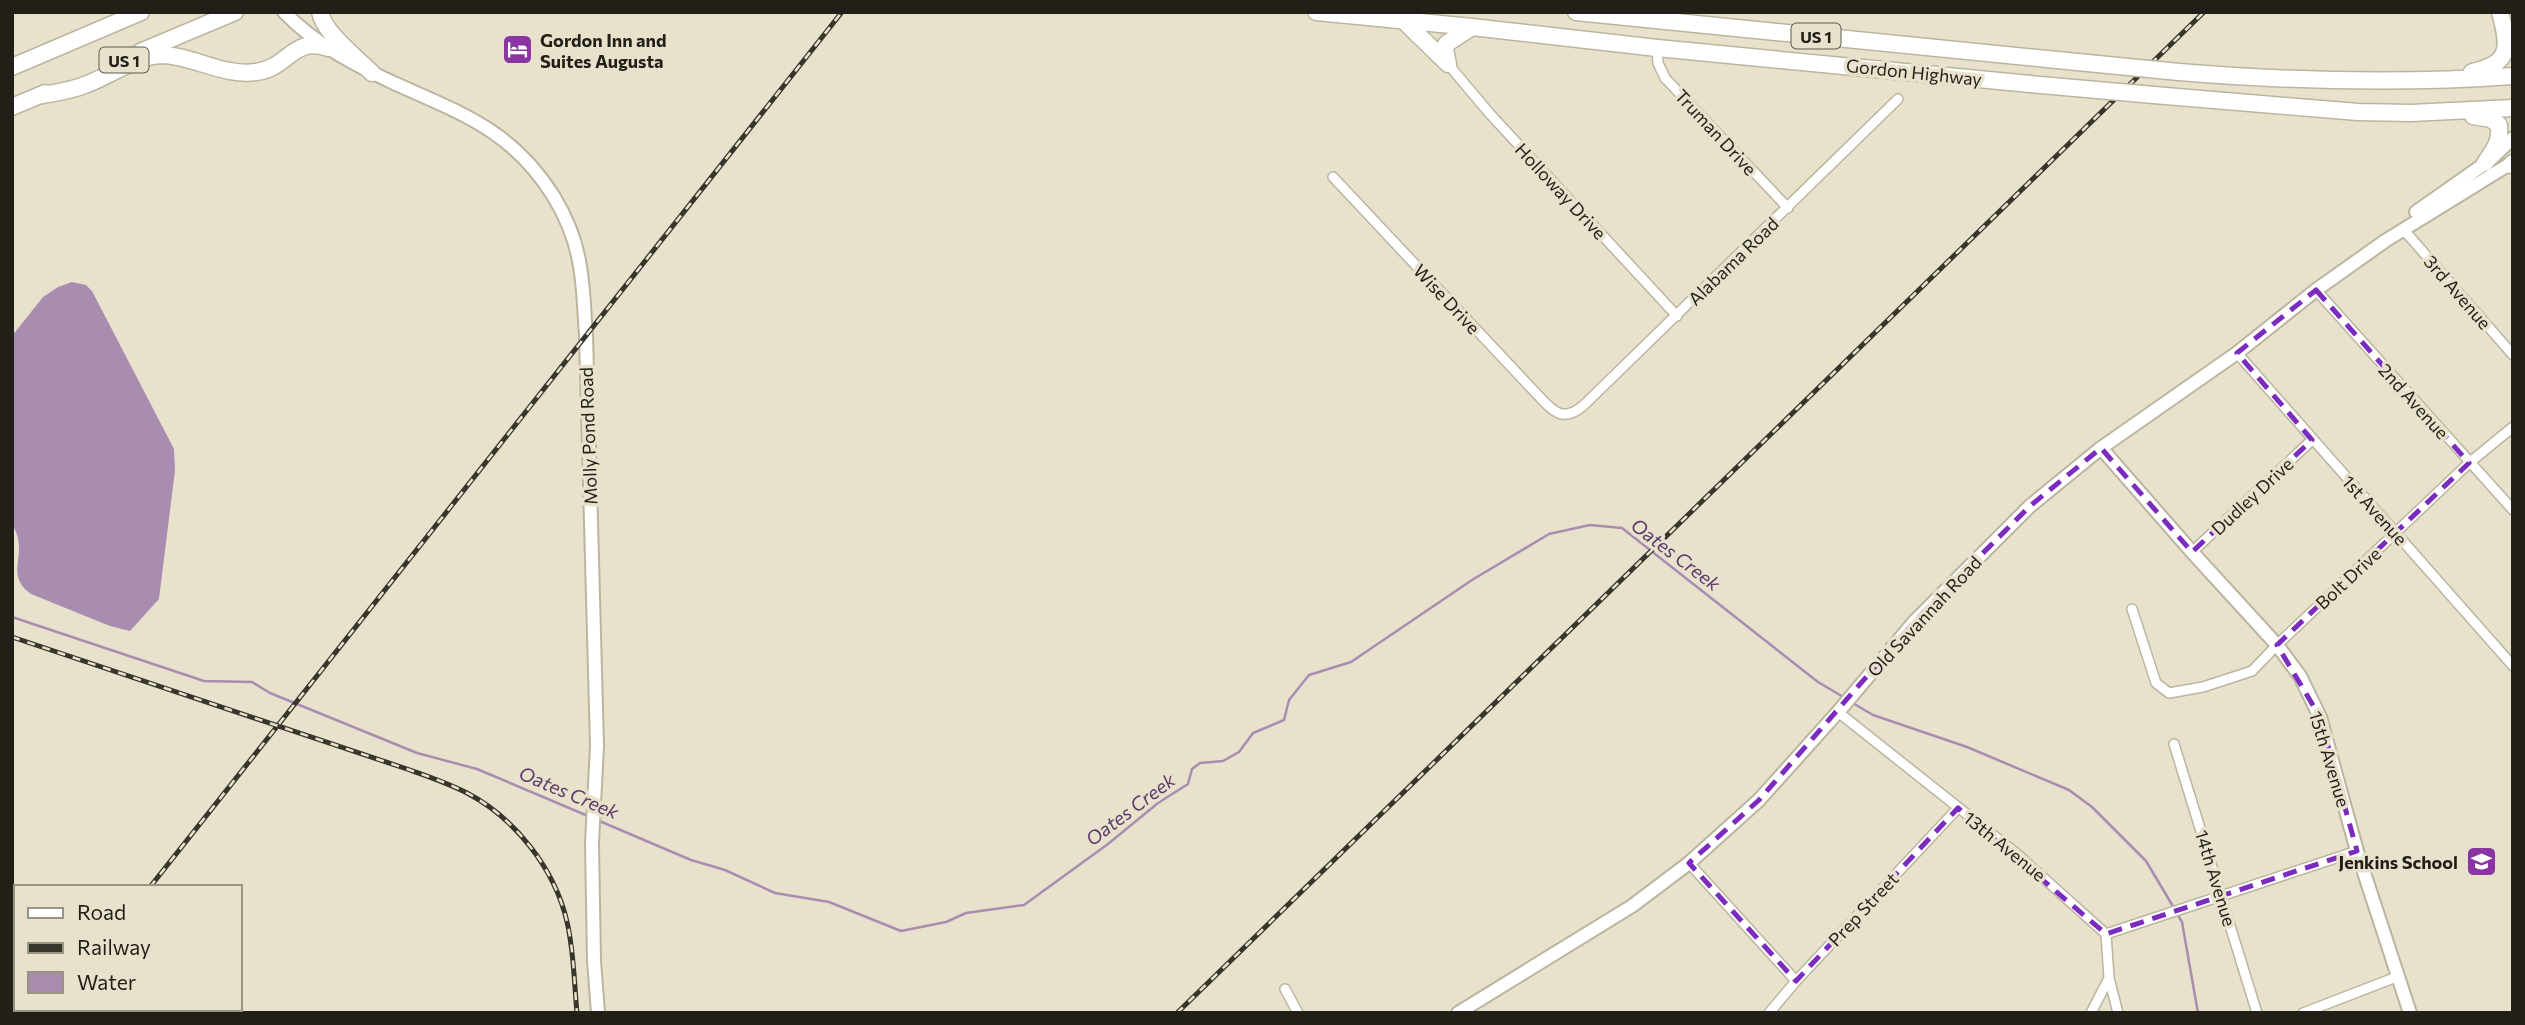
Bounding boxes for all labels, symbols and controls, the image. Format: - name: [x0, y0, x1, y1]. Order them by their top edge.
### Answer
- road number: US 1: [1792, 24, 1840, 48]
- place label: Gordon Inn and Suites Augusta: [540, 29, 667, 72]
- hotel icon: Gordon Inn and Suites Augusta: [500, 33, 534, 67]
- road number: US 1: [100, 48, 148, 72]
- street label: Gordon Highway: [1845, 54, 1983, 90]
- street label: Truman Drive: [1671, 84, 1761, 180]
- street label: Holloway Drive: [1511, 138, 1611, 244]
- street label: Alabama Road: [1683, 212, 1783, 310]
- street label: 3rd Avenue: [2420, 250, 2496, 334]
- street label: Wise Drive: [1409, 259, 1485, 339]
- street label: 2nd Avenue: [2374, 359, 2454, 443]
- street label: Molly Pond Road: [575, 367, 601, 505]
- street label: Dudley Drive: [2207, 453, 2297, 539]
- street label: 1st Avenue: [2338, 470, 2412, 550]
- water label: Oates Creek: [1627, 513, 1726, 596]
- street label: Bolt Drive: [2311, 542, 2385, 614]
- street label: Old Savannah Road: [1862, 551, 1986, 681]
- street label: 15th Avenue: [2305, 708, 2355, 810]
- water label: Oates Creek: [516, 761, 623, 824]
- water label: Oates Creek: [1081, 767, 1180, 850]
- street label: 13th Avenue: [1960, 806, 2050, 886]
- street label: 14th Avenue: [2191, 827, 2241, 929]
- school or university icon: Jenkins School: [2464, 845, 2498, 879]
- place label: Jenkins School: [2338, 851, 2458, 873]
- street label: Prep Street: [1823, 868, 1903, 950]
- legend: [14, 885, 242, 1011]
- text: Road: [77, 899, 126, 924]
- text: Railway: [77, 934, 151, 959]
- text: Water: [77, 969, 136, 994]

